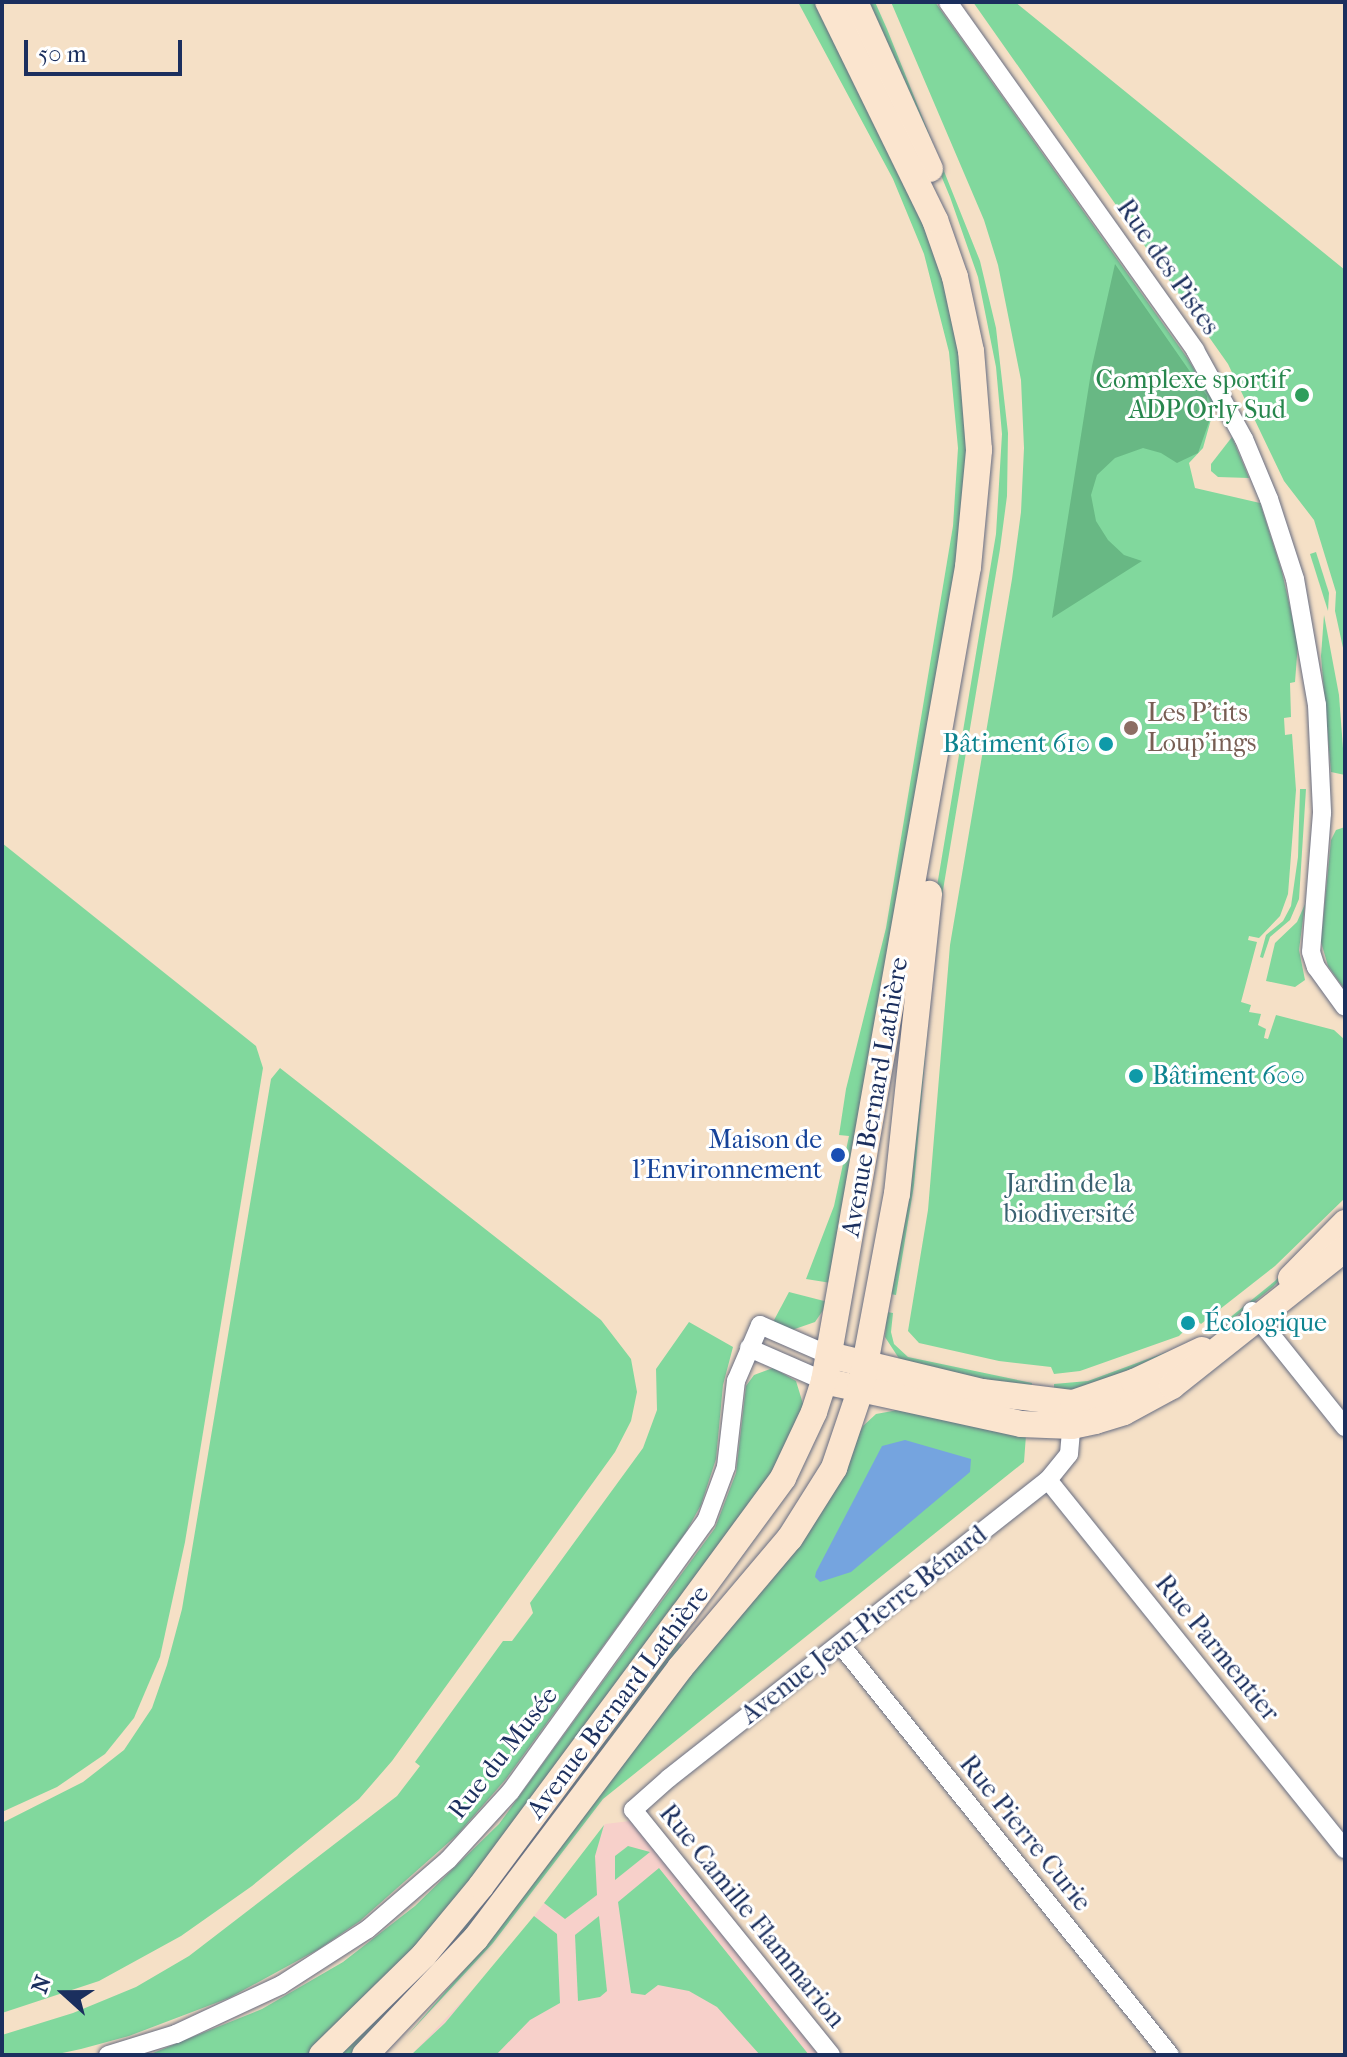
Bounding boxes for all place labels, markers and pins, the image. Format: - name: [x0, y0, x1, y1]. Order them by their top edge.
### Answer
- place label: Complexe sportif ADP Orly Sud: [1095, 364, 1286, 426]
- marker: Complexe sportif ADP Orly Sud: [1293, 386, 1311, 404]
- place label: Les P'tits Loup'ings: [1147, 697, 1256, 758]
- marker: Les P'tits Loup'ings: [1122, 719, 1140, 737]
- place label: Bâtiment 610: [943, 728, 1090, 760]
- marker: Bâtiment 610: [1097, 735, 1115, 753]
- place label: Bâtiment 600: [1152, 1060, 1305, 1092]
- marker: Bâtiment 600: [1127, 1067, 1145, 1085]
- place label: Maison de l'Environnement: [633, 1124, 822, 1186]
- marker: Maison de l'Environnement: [829, 1146, 847, 1164]
- place label: Écologique: [1204, 1307, 1327, 1339]
- marker: Écologique: [1179, 1314, 1197, 1332]

